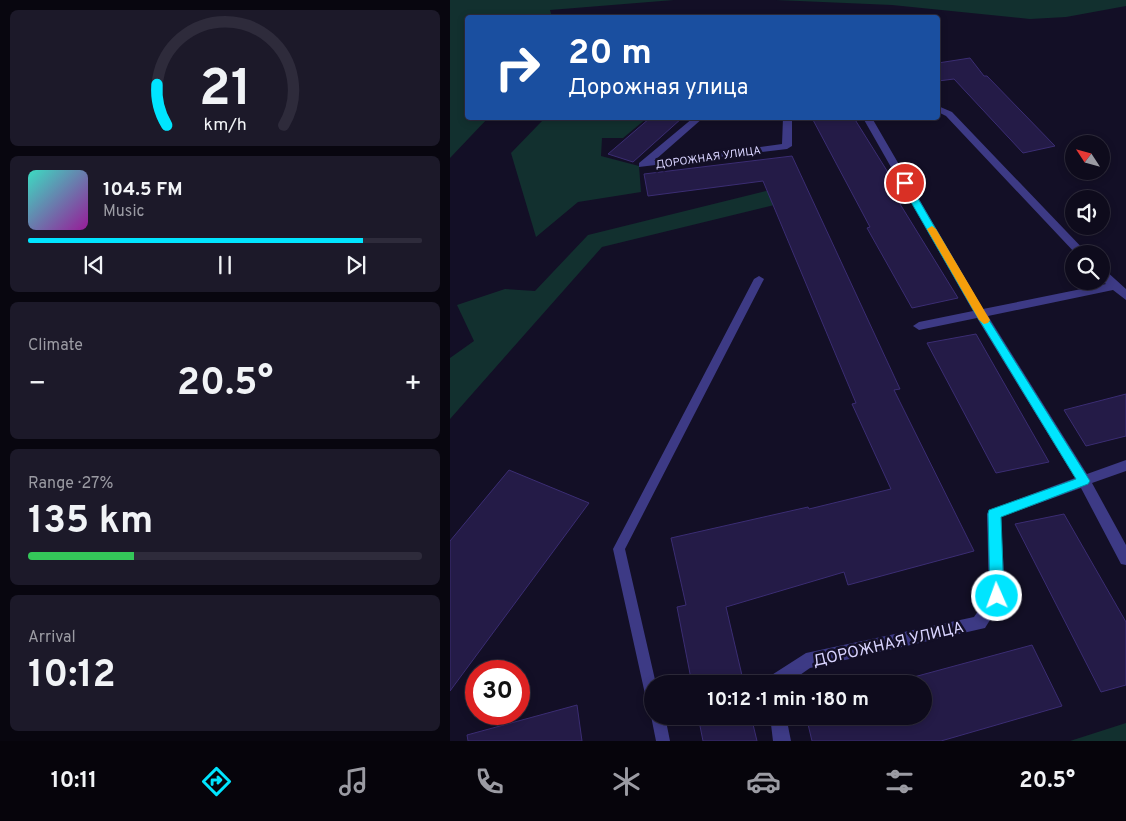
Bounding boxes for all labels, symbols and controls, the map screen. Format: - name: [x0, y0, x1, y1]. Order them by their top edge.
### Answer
- text: 20 m: [568, 32, 652, 76]
- icon: right: [485, 35, 550, 100]
- text: 21: [199, 58, 251, 124]
- text: Дорожная улица: [568, 75, 748, 102]
- text: km/h: [203, 114, 247, 137]
- north arrow: [1065, 135, 1110, 180]
- map controls: [1065, 135, 1110, 290]
- street label: ДОРОЖНАЯ УЛИЦА: [655, 144, 762, 172]
- pin: [884, 162, 926, 204]
- icon: arrive: [891, 169, 919, 197]
- text: 104.5 FM: [103, 178, 183, 202]
- button: sound: [1065, 190, 1110, 235]
- text: Music: [103, 202, 144, 222]
- button: search: [1065, 245, 1110, 290]
- icon: previous: [80, 251, 108, 279]
- icon: pause: [211, 251, 239, 279]
- icon: next: [342, 251, 370, 279]
- text: Climate: [28, 336, 83, 356]
- text: 20.5°: [177, 360, 273, 409]
- text: −: [28, 367, 46, 403]
- text: +: [404, 367, 422, 403]
- text: Range · 27%: [28, 474, 113, 494]
- text: 135 km: [28, 498, 153, 547]
- position arrow: [970, 569, 1022, 621]
- street label: ДОРОЖНАЯ УЛИЦА: [811, 618, 966, 672]
- text: Arrival: [28, 628, 76, 648]
- text: 10:12: [28, 652, 116, 701]
- speed limit sign: 30: [465, 660, 530, 725]
- text: 10:12 · 1 min · 180 m: [707, 688, 869, 712]
- icon: directions: [199, 764, 234, 799]
- icon: music: [336, 764, 371, 799]
- icon: phone: [472, 764, 507, 799]
- icon: climate: [609, 764, 644, 799]
- icon: car: [746, 764, 781, 799]
- icon: filters: [882, 764, 917, 799]
- text: 10:11: [51, 768, 97, 795]
- text: 20.5°: [1019, 768, 1075, 795]

